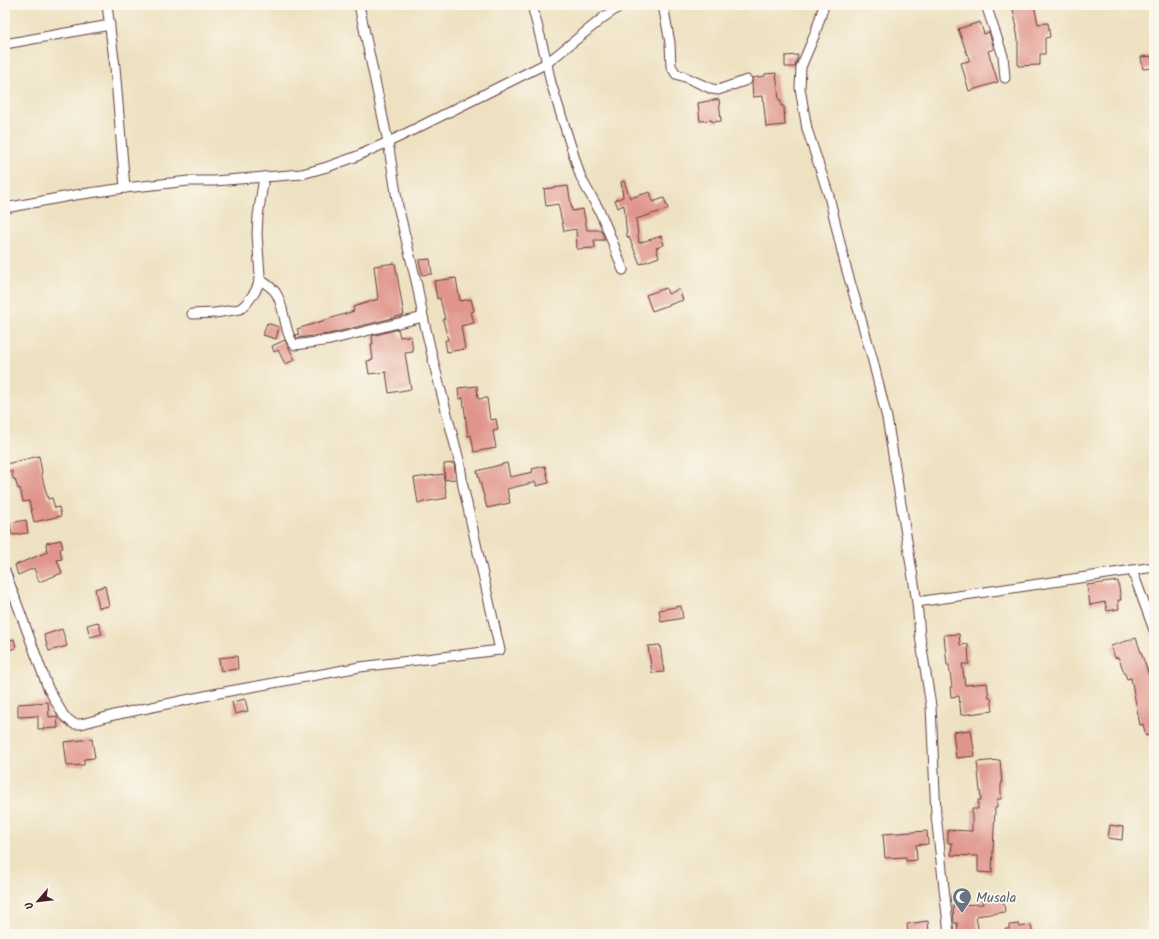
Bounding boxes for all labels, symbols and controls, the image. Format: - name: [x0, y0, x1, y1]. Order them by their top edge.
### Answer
- north arrow: [18, 881, 58, 921]
- mosque icon: Musala: [951, 886, 973, 914]
- place label: Musala: [976, 887, 1016, 909]
- text: U: [20, 898, 40, 912]

